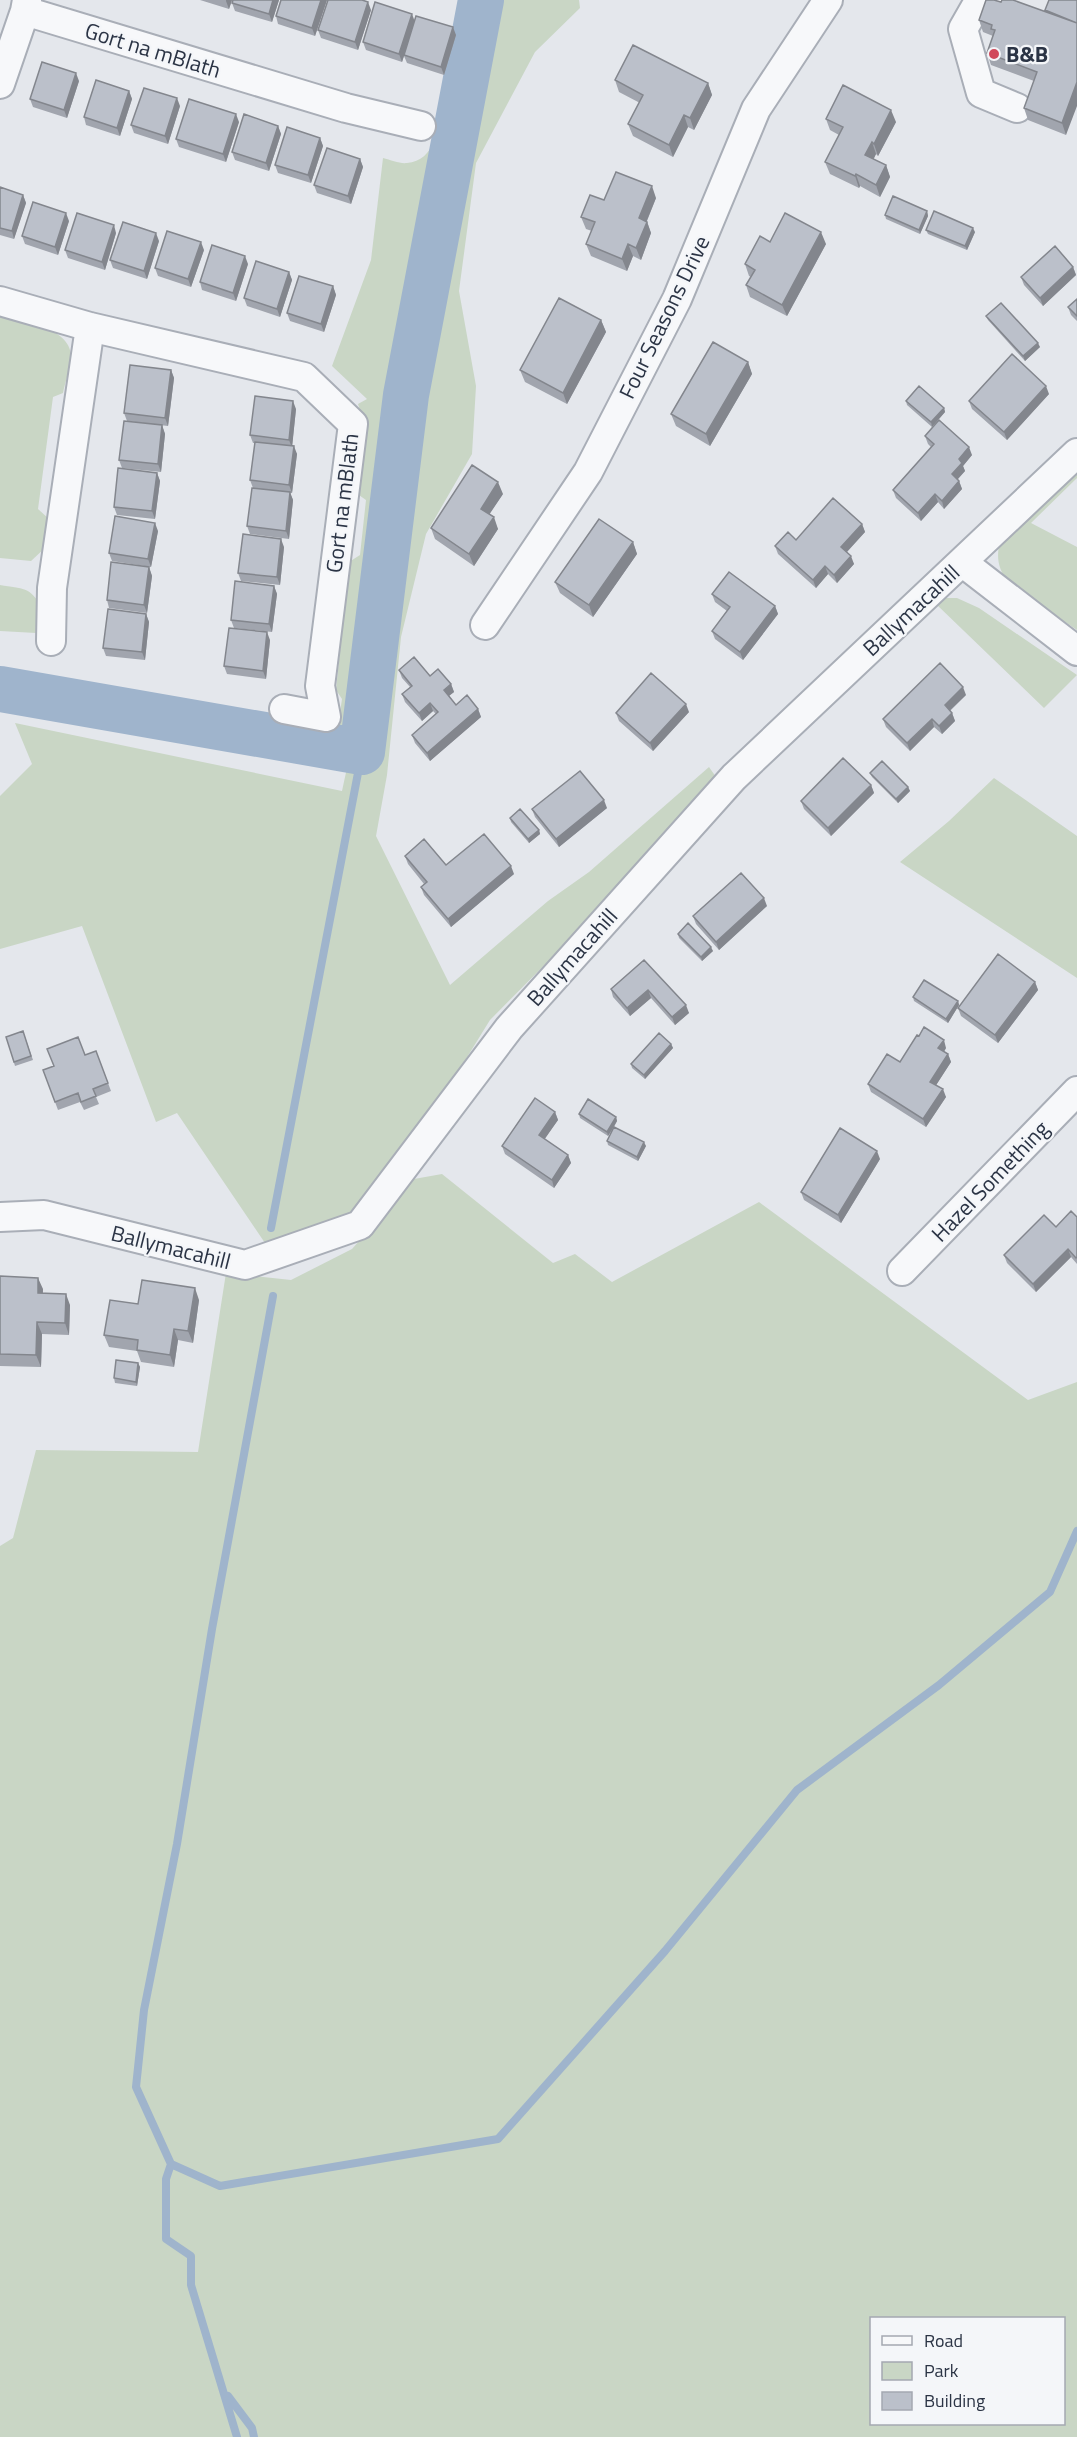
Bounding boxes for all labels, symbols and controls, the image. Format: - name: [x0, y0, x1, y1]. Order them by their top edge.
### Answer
- street label: Gort na mBlath: [81, 13, 225, 87]
- place label: B&B: [1006, 37, 1048, 71]
- marker: B&B: [987, 47, 1001, 61]
- street label: Four Seasons Drive: [610, 230, 718, 404]
- street label: Gort na mBlath: [317, 431, 367, 575]
- street label: Ballymacahill: [855, 556, 967, 664]
- street label: Ballymacahill: [518, 900, 626, 1014]
- street label: Hazel Something: [923, 1113, 1057, 1249]
- street label: Ballymacahill: [108, 1216, 234, 1278]
- legend: [870, 2317, 1065, 2425]
- text: Road: [924, 2327, 963, 2354]
- text: Park: [924, 2357, 959, 2384]
- text: Building: [924, 2387, 985, 2414]

